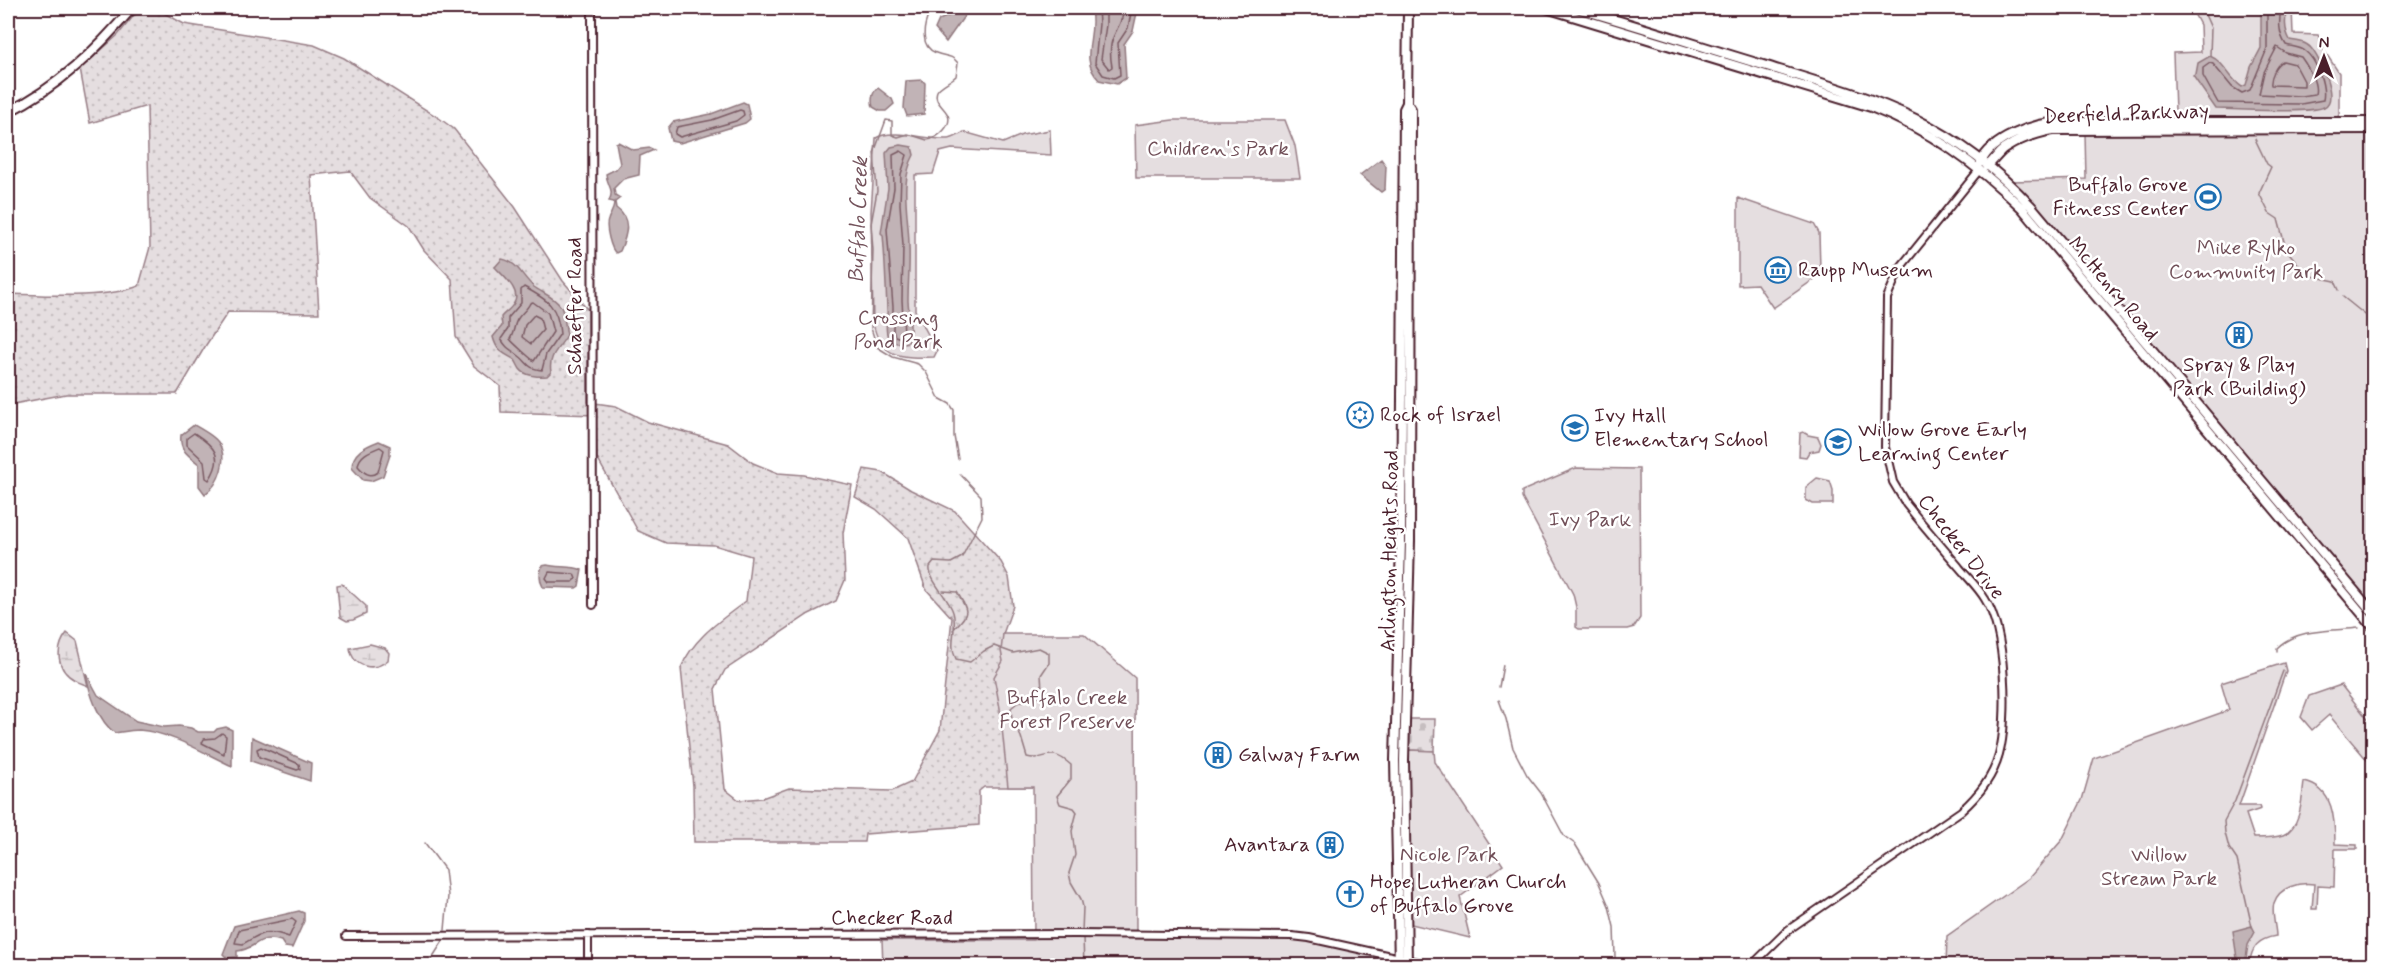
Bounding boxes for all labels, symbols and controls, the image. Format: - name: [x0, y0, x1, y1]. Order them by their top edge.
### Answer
- north arrow: [2294, 27, 2354, 87]
- text: N: [2319, 33, 2329, 54]
- street label: Deerfield Parkway: [2042, 97, 2210, 131]
- park label: Children's Park: [1147, 135, 1289, 163]
- water label: Buffalo Creek: [843, 155, 875, 284]
- place label: Buffalo Grove Fitness Center: [2053, 171, 2188, 223]
- sports icon: Buffalo Grove Fitness Center: [2193, 182, 2223, 212]
- street label: McHenry Road: [2061, 231, 2165, 347]
- park label: Mike Rylko Community Park: [2169, 234, 2323, 286]
- street label: Schaeffer Road: [561, 237, 589, 375]
- museum icon: Raupp Museum: [1763, 255, 1793, 285]
- place label: Raupp Museum: [1798, 256, 1933, 284]
- park label: Crossing Pond Park: [853, 304, 943, 356]
- building icon: Spray & Play Park (Building): [2224, 320, 2254, 350]
- place label: Spray & Play Park (Building): [2172, 351, 2306, 405]
- synagogue icon: Rock of Israel: [1345, 400, 1375, 430]
- place label: Rock of Israel: [1380, 401, 1501, 429]
- place label: Ivy Hall Elementary School: [1594, 402, 1769, 454]
- school or university icon: Ivy Hall Elementary School: [1560, 413, 1590, 443]
- place label: Willow Grove Early Learning Center: [1858, 416, 2027, 470]
- school or university icon: Willow Grove Early Learning Center: [1823, 427, 1853, 457]
- street label: Arlington Heights Road: [1374, 450, 1408, 652]
- street label: Checker Drive: [1911, 488, 2011, 606]
- park label: Ivy Park: [1549, 506, 1631, 534]
- park label: Buffalo Creek Forest Preserve: [999, 684, 1135, 736]
- building icon: Galway Farm: [1203, 740, 1233, 770]
- place label: Galway Farm: [1238, 741, 1360, 769]
- building icon: Avantara: [1315, 830, 1345, 860]
- place label: Avantara: [1224, 831, 1310, 859]
- park label: Nicole Park: [1400, 841, 1498, 869]
- park label: Willow Stream Park: [2101, 841, 2217, 893]
- place label: Hope Lutheran Church of Buffalo Grove: [1370, 868, 1567, 920]
- church icon: Hope Lutheran Church of Buffalo Grove: [1335, 879, 1365, 909]
- street label: Checker Road: [831, 904, 953, 932]

